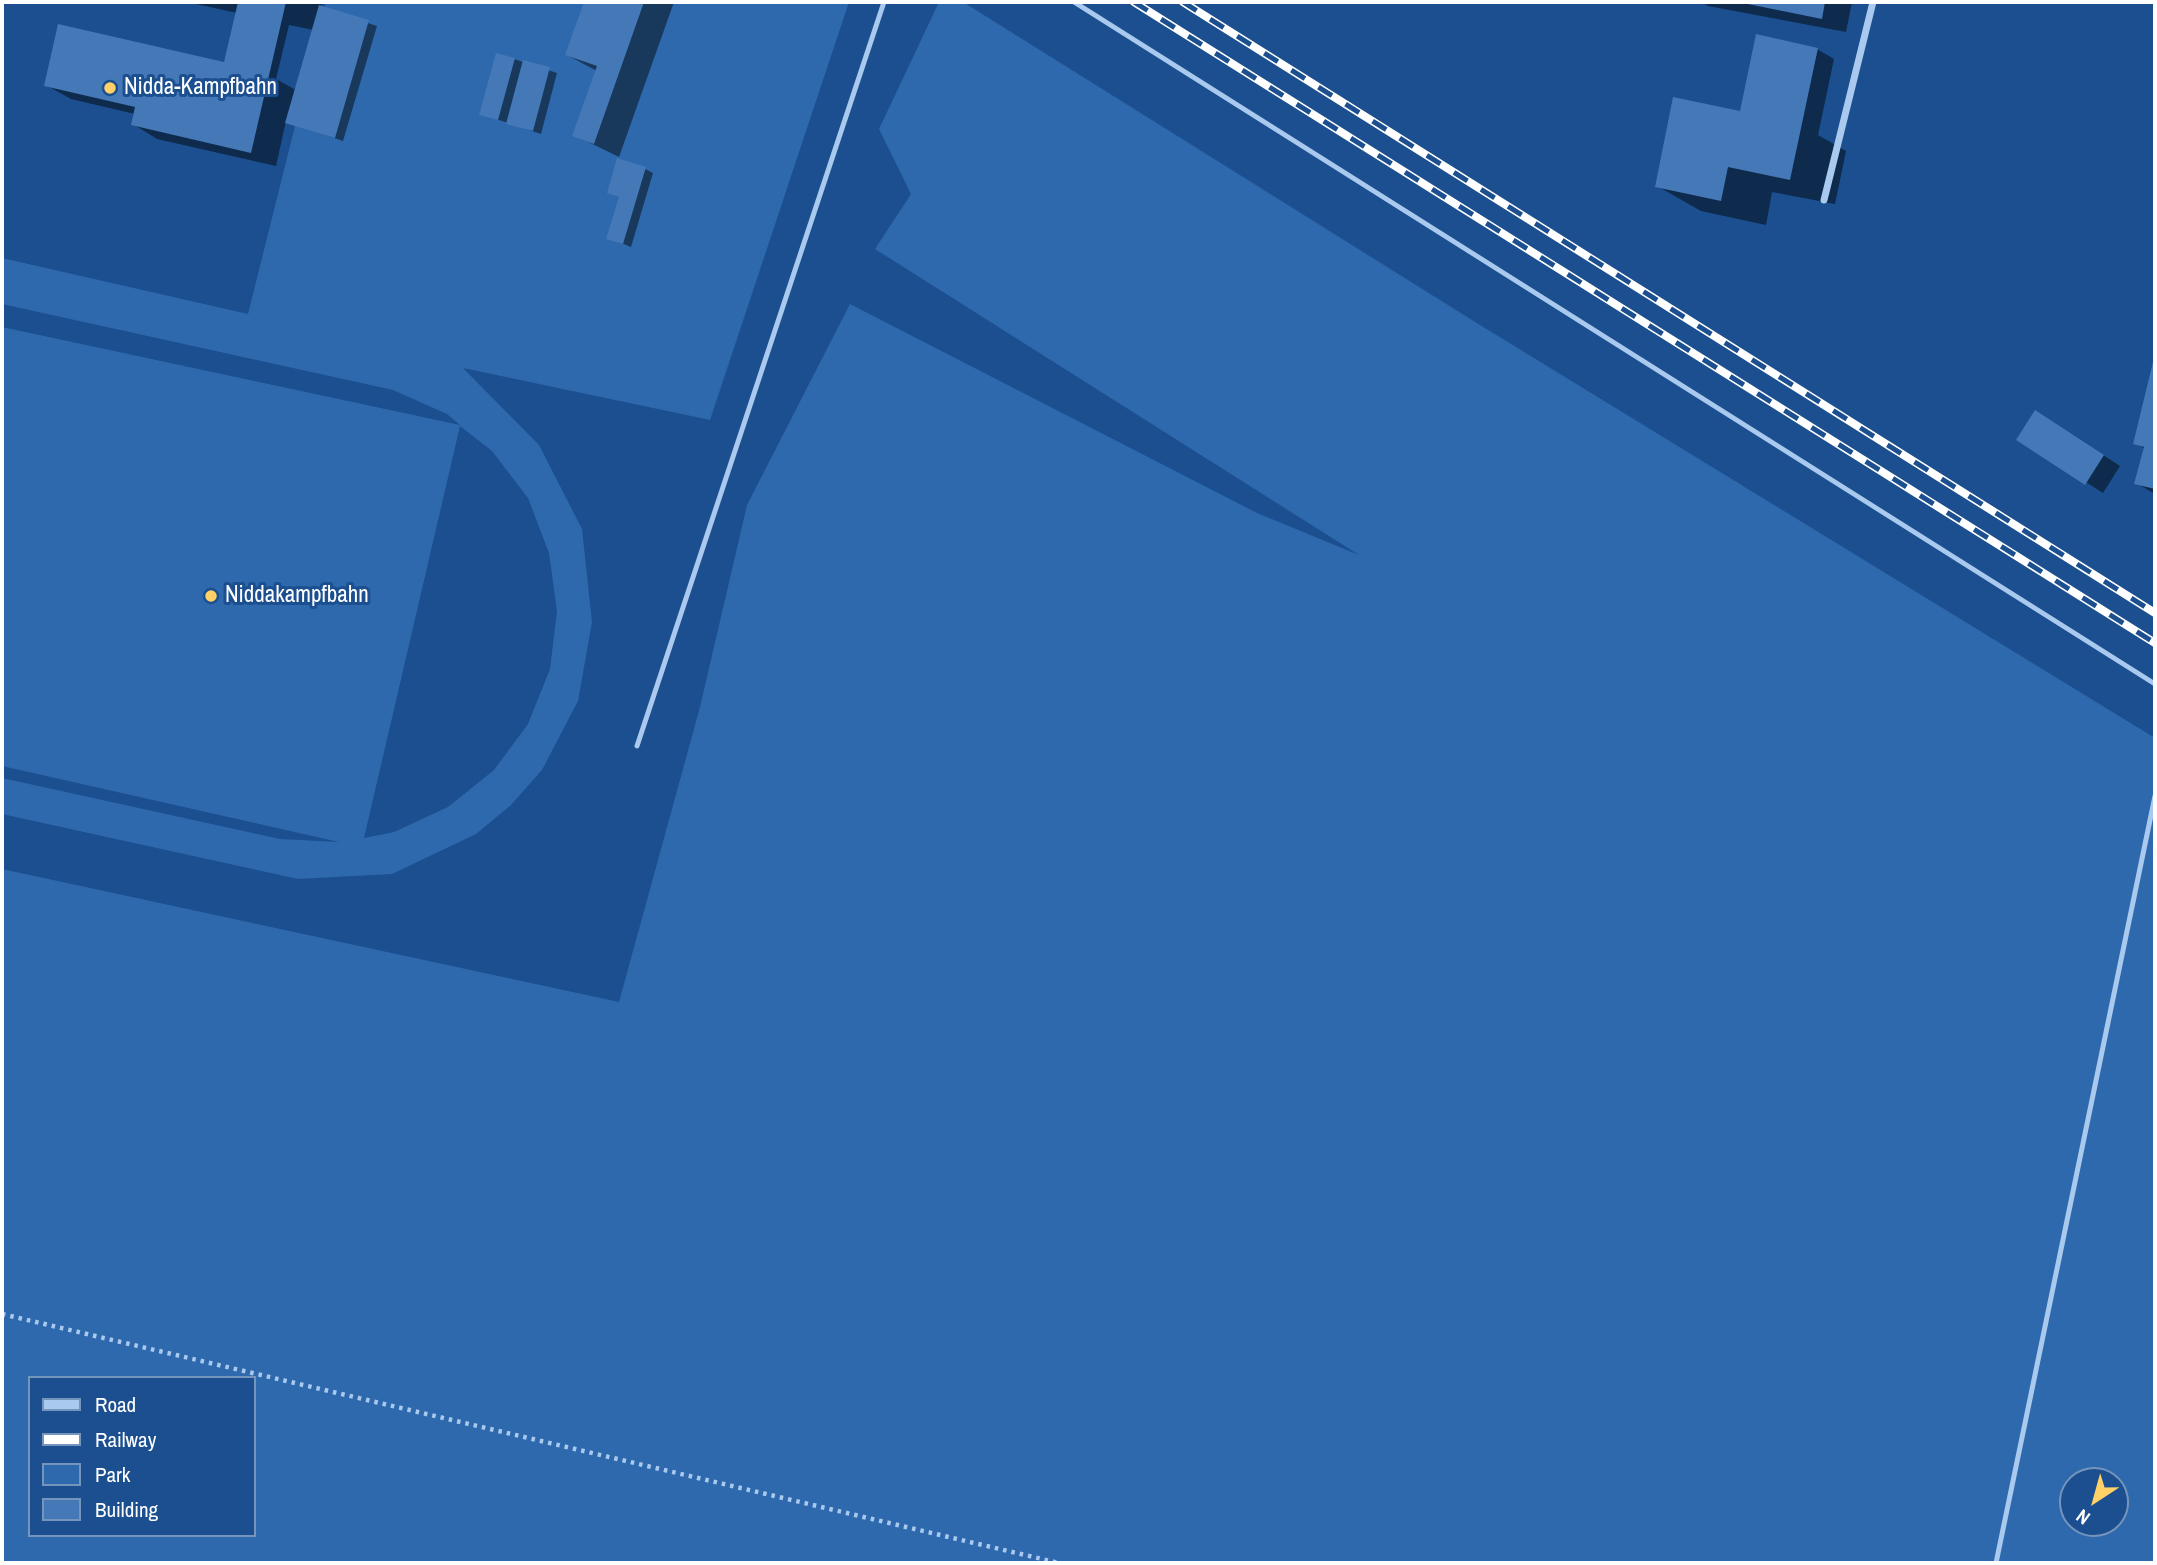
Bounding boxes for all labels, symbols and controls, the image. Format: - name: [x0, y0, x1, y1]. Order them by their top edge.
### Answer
- place label: Nidda-Kampfbahn: [124, 74, 277, 102]
- marker: Nidda-Kampfbahn: [102, 80, 118, 96]
- place label: Niddakampfbahn: [225, 582, 369, 610]
- marker: Niddakampfbahn: [203, 588, 219, 604]
- legend: [28, 1376, 256, 1537]
- text: Road: [95, 1390, 136, 1419]
- text: Railway: [95, 1425, 156, 1454]
- text: Park: [95, 1460, 130, 1489]
- north arrow: [2059, 1467, 2129, 1537]
- text: Building: [95, 1495, 158, 1524]
- text: N: [2071, 1504, 2095, 1531]

